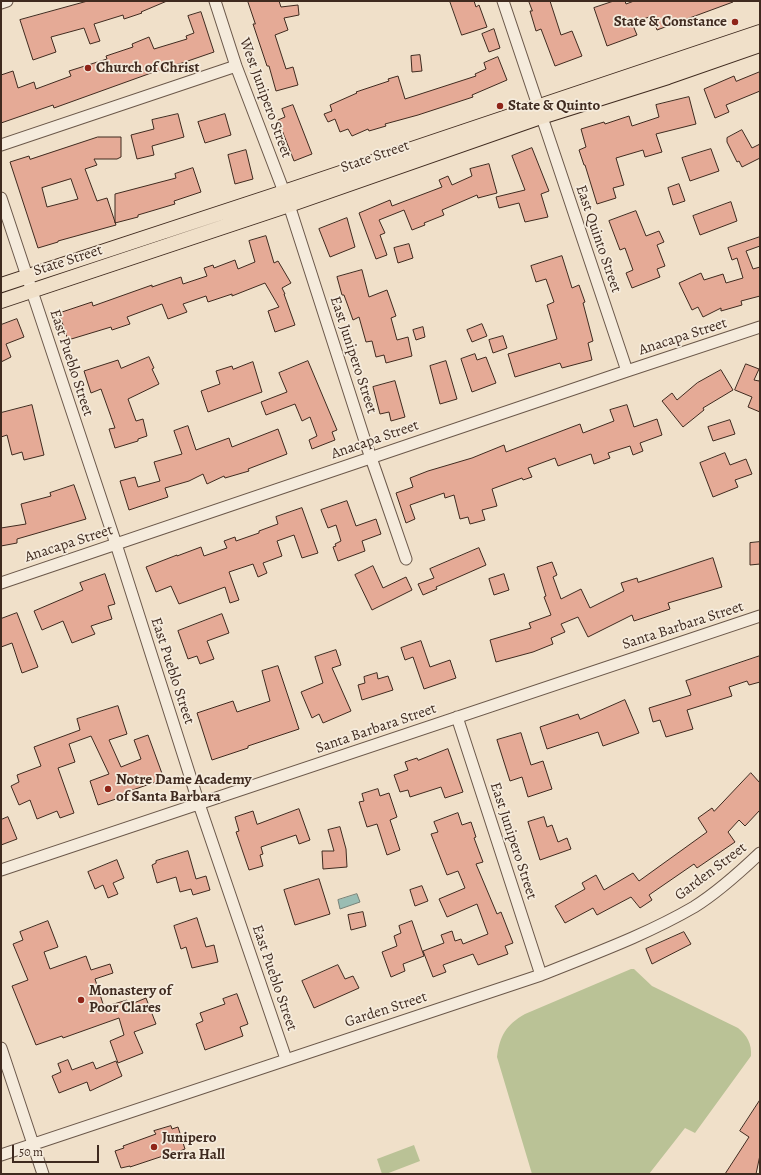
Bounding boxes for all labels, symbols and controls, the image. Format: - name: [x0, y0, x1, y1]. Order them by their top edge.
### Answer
- place label: State & Constance: [614, 13, 727, 31]
- marker: State & Constance: [730, 17, 740, 27]
- street label: West Junipero Street: [235, 36, 295, 160]
- place label: Church of Christ: [96, 59, 199, 77]
- marker: Church of Christ: [83, 63, 93, 73]
- place label: State & Quinto: [508, 97, 600, 115]
- marker: State & Quinto: [495, 101, 505, 111]
- street label: State Street: [338, 137, 412, 177]
- street label: East Quinto Street: [571, 183, 625, 295]
- street label: State Street: [31, 241, 105, 281]
- street label: East Junipero Street: [326, 294, 380, 416]
- street label: East Pueblo Street: [45, 307, 97, 419]
- street label: Anacapa Street: [637, 314, 729, 360]
- street label: Anacapa Street: [329, 417, 421, 463]
- street label: Anacapa Street: [23, 521, 115, 567]
- street label: Santa Barbara Street: [620, 598, 746, 654]
- street label: East Pueblo Street: [146, 615, 198, 727]
- street label: Santa Barbara Street: [313, 700, 439, 758]
- place label: Notre Dame Academy of Santa Barbara: [116, 771, 252, 806]
- street label: East Junipero Street: [486, 780, 540, 902]
- marker: Notre Dame Academy of Santa Barbara: [103, 784, 113, 794]
- street label: Garden Street: [672, 839, 750, 905]
- street label: East Pueblo Street: [247, 922, 301, 1034]
- place label: Monastery of Poor Clares: [89, 982, 172, 1017]
- street label: Garden Street: [343, 988, 429, 1032]
- marker: Monastery of Poor Clares: [76, 995, 86, 1005]
- place label: Junipero Serra Hall: [162, 1129, 225, 1164]
- scale bar: [14, 1137, 101, 1163]
- marker: Junipero Serra Hall: [149, 1142, 159, 1152]
- text: 50 m: [19, 1144, 43, 1160]

